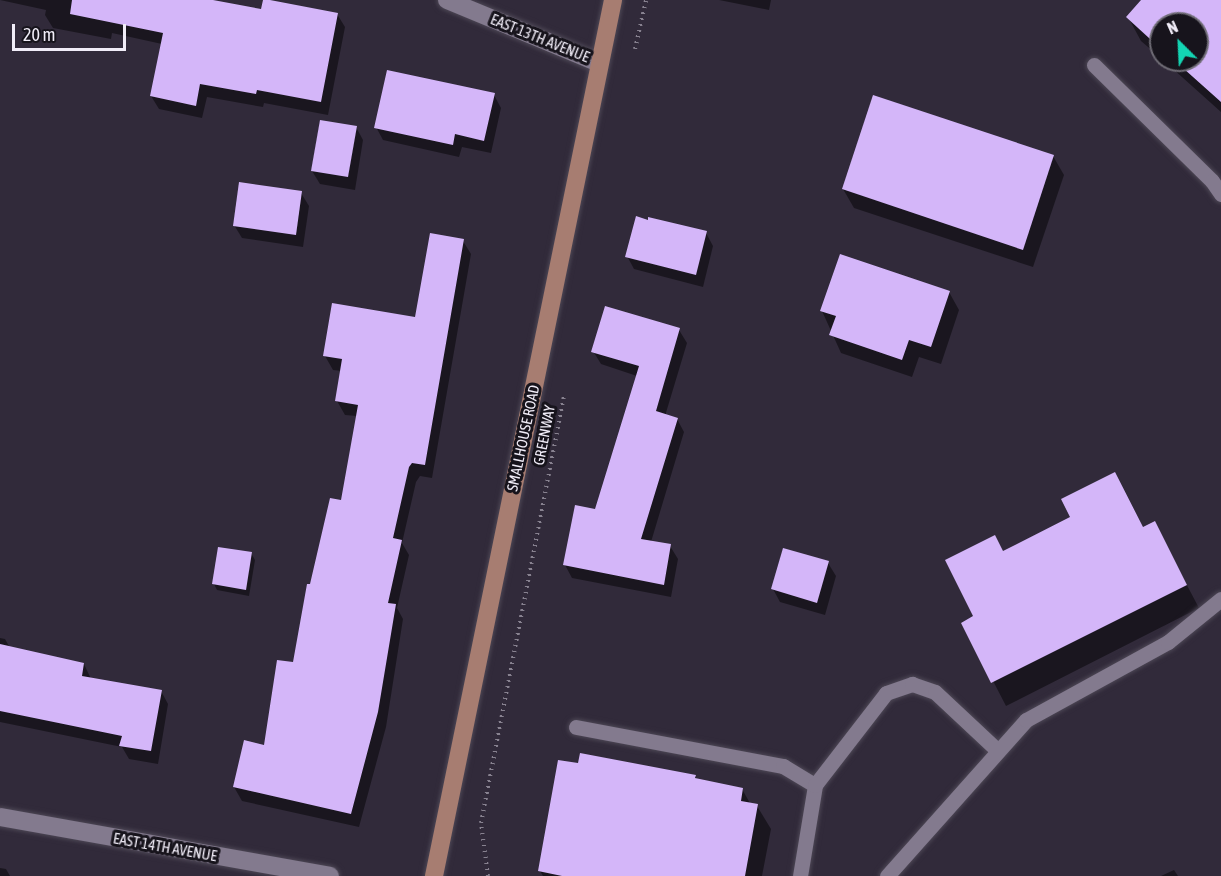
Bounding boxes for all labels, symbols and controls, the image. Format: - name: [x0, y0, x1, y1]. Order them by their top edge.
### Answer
- street label: EAST 13TH AVENUE: [488, 10, 592, 66]
- scale bar: [15, 12, 129, 50]
- north arrow: [1149, 12, 1209, 72]
- text: N: [1165, 17, 1180, 38]
- text: 20 m: [23, 24, 55, 45]
- street label: SMALLHOUSE ROAD: [503, 383, 543, 493]
- street label: GREENWAY: [529, 403, 559, 467]
- street label: EAST 14TH AVENUE: [112, 829, 218, 865]

